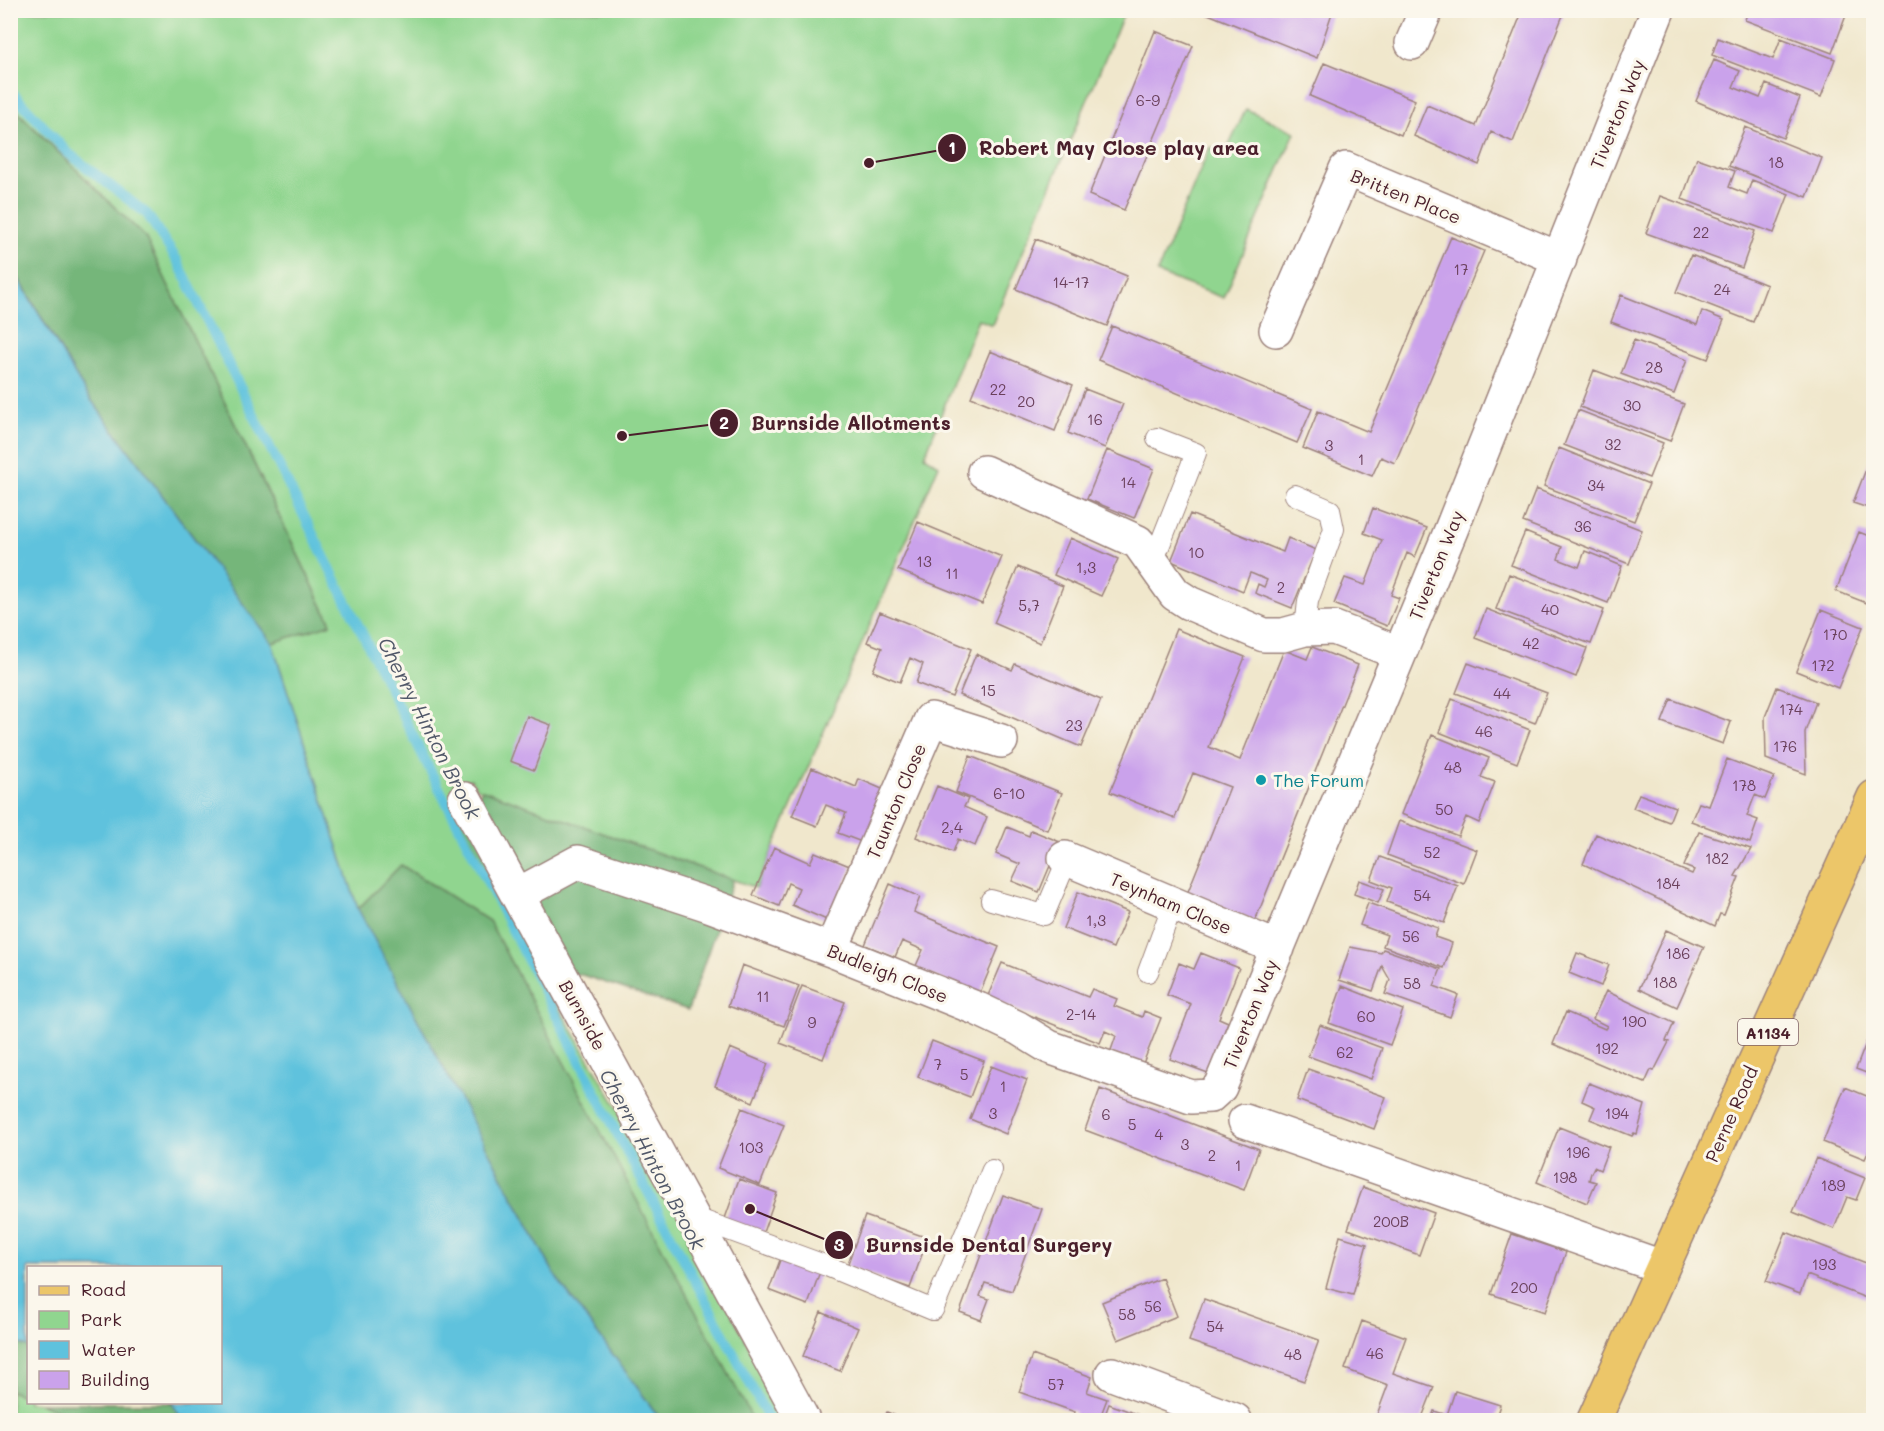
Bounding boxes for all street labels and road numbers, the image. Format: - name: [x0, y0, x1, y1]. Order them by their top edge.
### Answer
- street label: Tiverton Way: [1584, 56, 1650, 172]
- street label: Britten Place: [1347, 163, 1465, 229]
- street label: Tiverton Way: [1403, 507, 1469, 623]
- street label: Taunton Close: [861, 740, 931, 862]
- street label: Teynham Close: [1106, 867, 1236, 939]
- street label: Budleigh Close: [824, 938, 952, 1008]
- street label: Tiverton Way: [1217, 956, 1283, 1072]
- street label: Burnside: [554, 976, 612, 1054]
- road number: A1134: [1738, 1019, 1798, 1045]
- street label: Perne Road: [1699, 1062, 1763, 1166]

